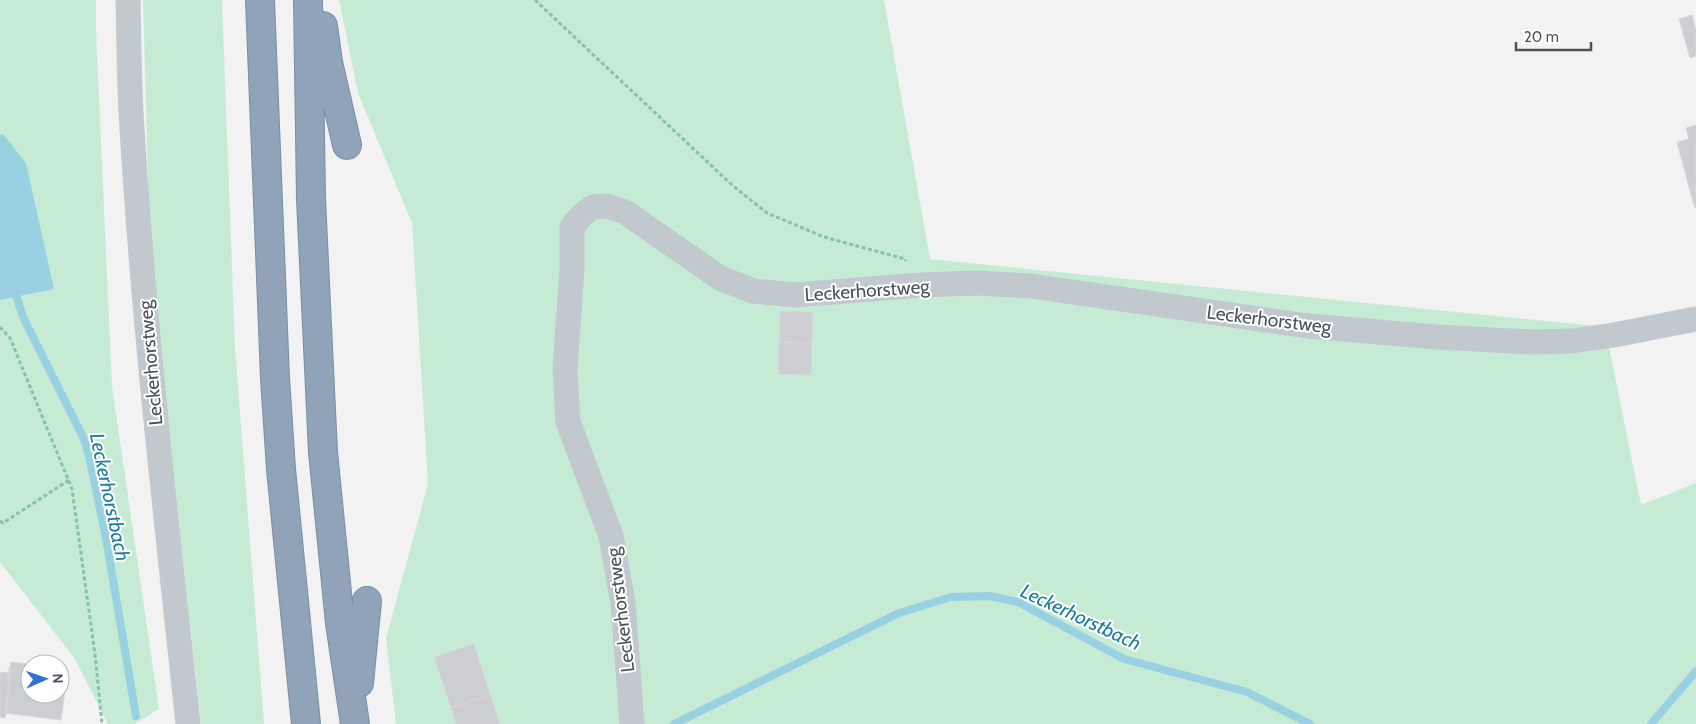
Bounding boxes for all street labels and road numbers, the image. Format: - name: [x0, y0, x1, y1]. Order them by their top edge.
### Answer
- street label: Leckerhorstweg: [804, 275, 931, 306]
- street label: Leckerhorstweg: [134, 299, 167, 426]
- street label: Leckerhorstweg: [1205, 300, 1333, 339]
- street label: Leckerhorstweg: [601, 546, 640, 674]

